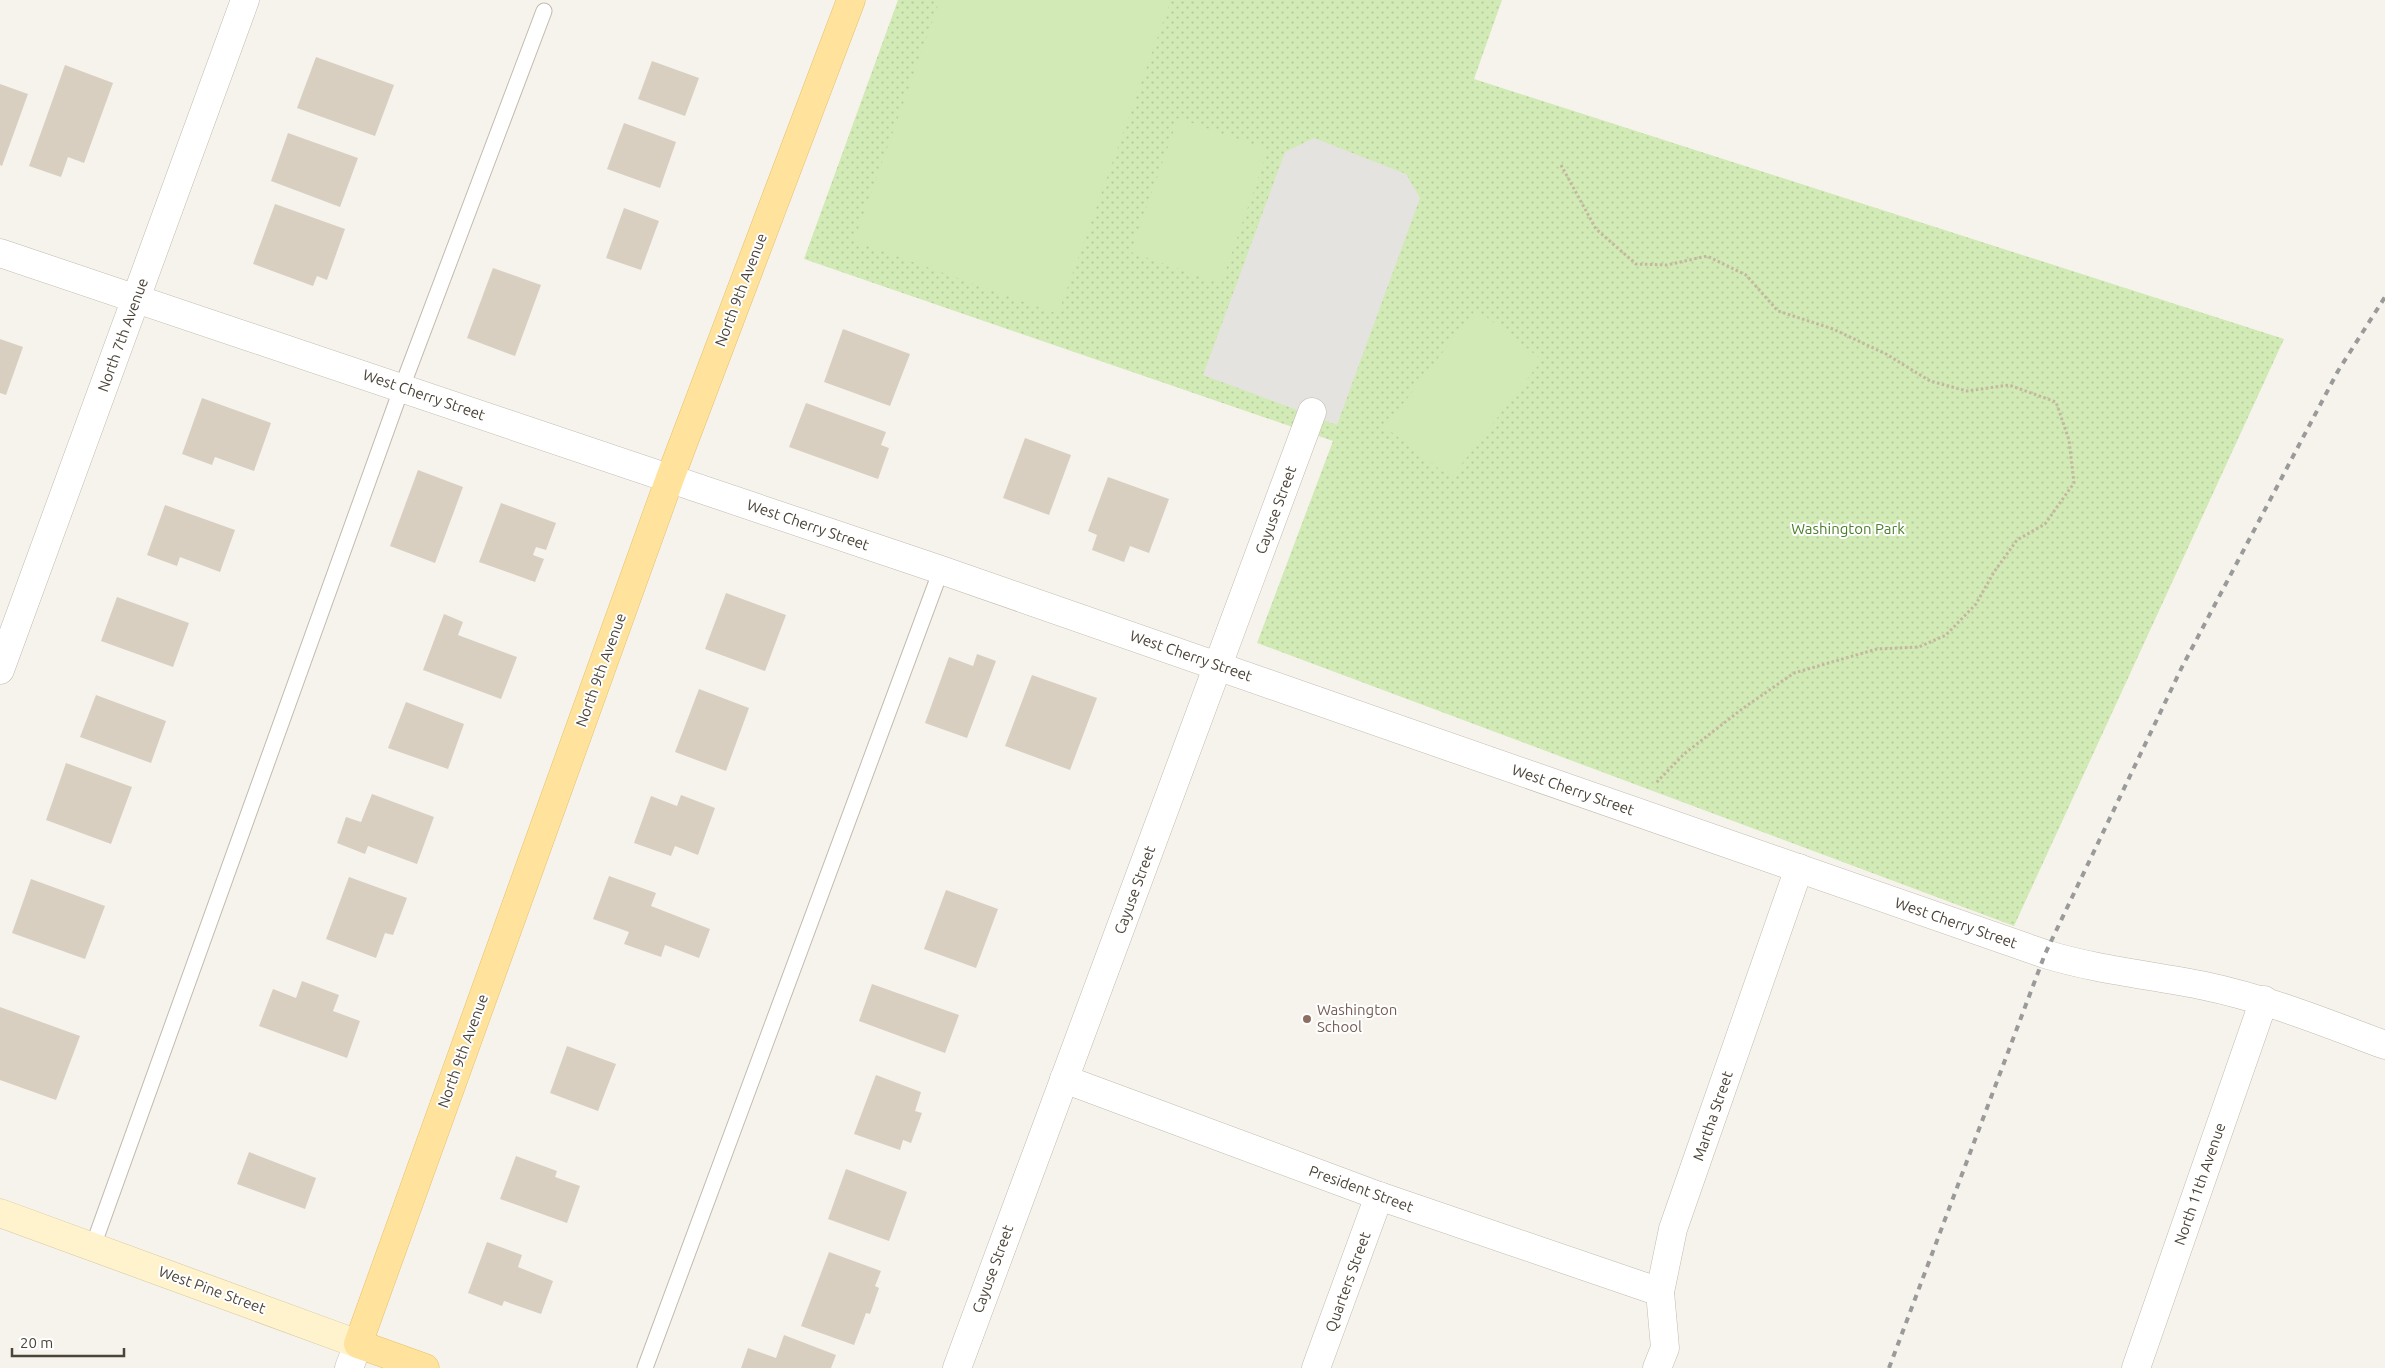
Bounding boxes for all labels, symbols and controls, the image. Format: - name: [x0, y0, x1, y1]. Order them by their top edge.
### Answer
- street label: North 9th Avenue: [711, 231, 770, 349]
- street label: North 7th Avenue: [94, 276, 151, 394]
- street label: West Cherry Street: [361, 366, 488, 423]
- street label: Cayuse Street: [1252, 463, 1299, 556]
- street label: West Cherry Street: [745, 496, 872, 553]
- park label: Washington Park: [1791, 520, 1905, 537]
- street label: North 9th Avenue: [572, 611, 629, 729]
- street label: West Cherry Street: [1128, 627, 1255, 684]
- street label: West Cherry Street: [1510, 761, 1637, 818]
- street label: Cayuse Street: [1111, 843, 1158, 936]
- street label: West Cherry Street: [1893, 894, 2020, 951]
- street label: North 9th Avenue: [434, 992, 491, 1110]
- place label: Washington School: [1317, 1001, 1397, 1035]
- marker: Washington School: [1301, 1013, 1313, 1025]
- street label: Martha Street: [1689, 1069, 1736, 1163]
- street label: North 11th Avenue: [2171, 1120, 2228, 1247]
- street label: President Street: [1307, 1162, 1416, 1215]
- street label: Cayuse Street: [969, 1222, 1016, 1315]
- street label: Quarters Street: [1322, 1229, 1374, 1334]
- street label: West Pine Street: [156, 1262, 268, 1317]
- scale bar: [12, 1326, 125, 1358]
- text: 20 m: [20, 1334, 53, 1351]

